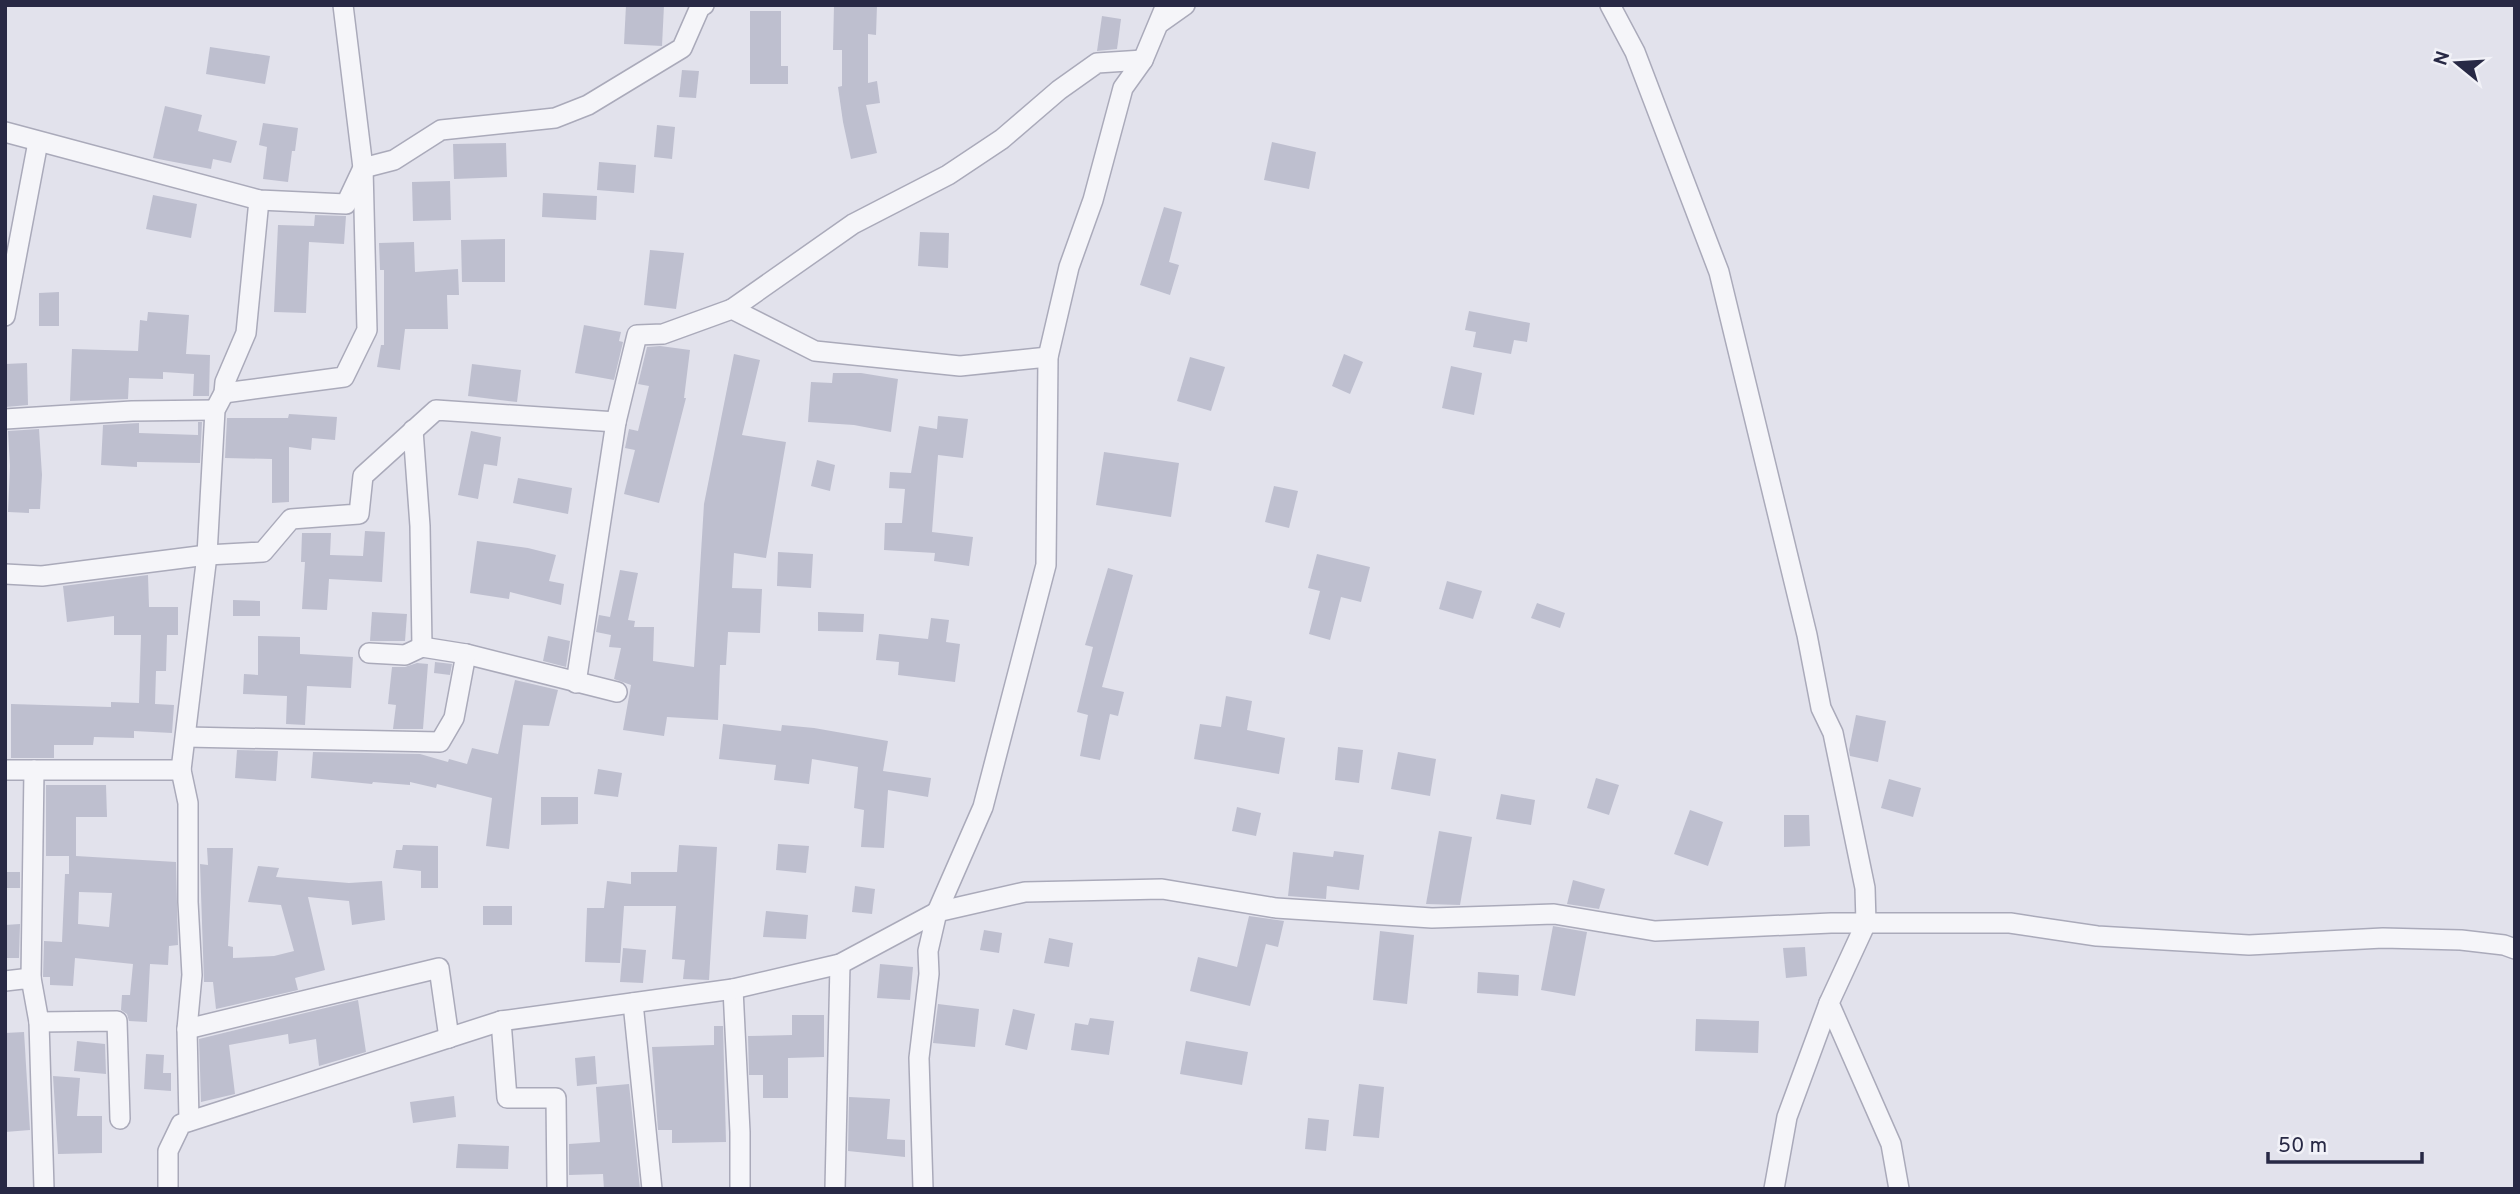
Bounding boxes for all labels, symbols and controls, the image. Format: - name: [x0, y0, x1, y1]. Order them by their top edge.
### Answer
- north arrow: [2422, 28, 2492, 98]
- text: N: [2429, 48, 2456, 69]
- scale bar: [2268, 1120, 2422, 1164]
- text: 50 m: [2278, 1133, 2327, 1160]

